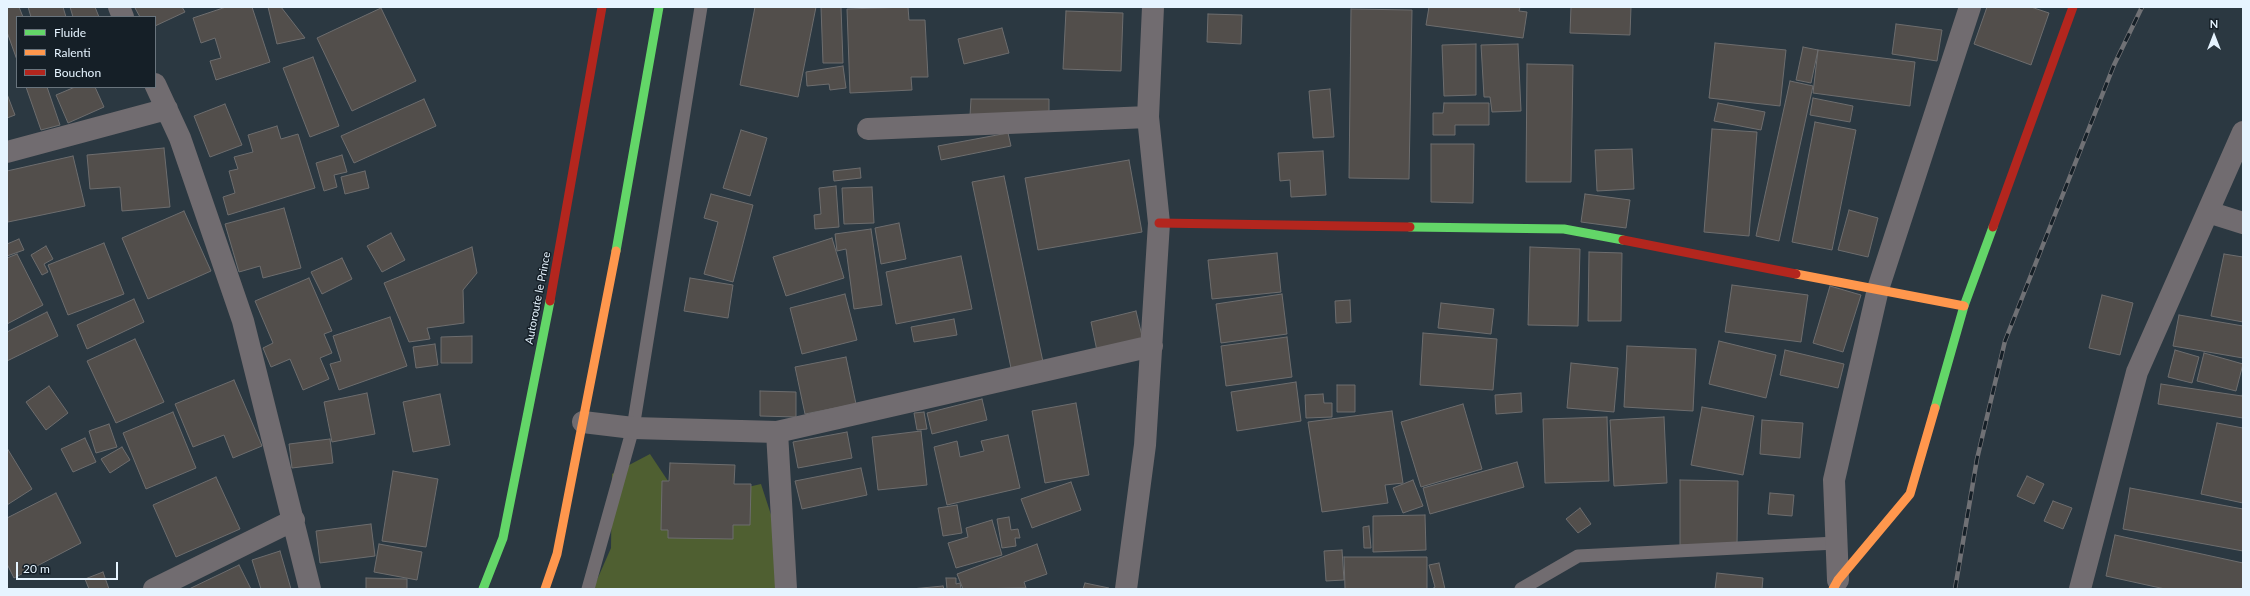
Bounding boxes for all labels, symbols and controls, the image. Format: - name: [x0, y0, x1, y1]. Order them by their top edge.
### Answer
- legend: [16, 16, 156, 88]
- north arrow: [2194, 16, 2234, 56]
- text: N: [2210, 17, 2218, 30]
- text: Fluide: [54, 25, 86, 40]
- text: Ralenti: [54, 45, 91, 60]
- text: Bouchon: [54, 65, 101, 80]
- street label: Autoroute le Prince: [523, 251, 553, 345]
- scale bar: [18, 554, 120, 580]
- text: 20 m: [23, 561, 50, 576]

